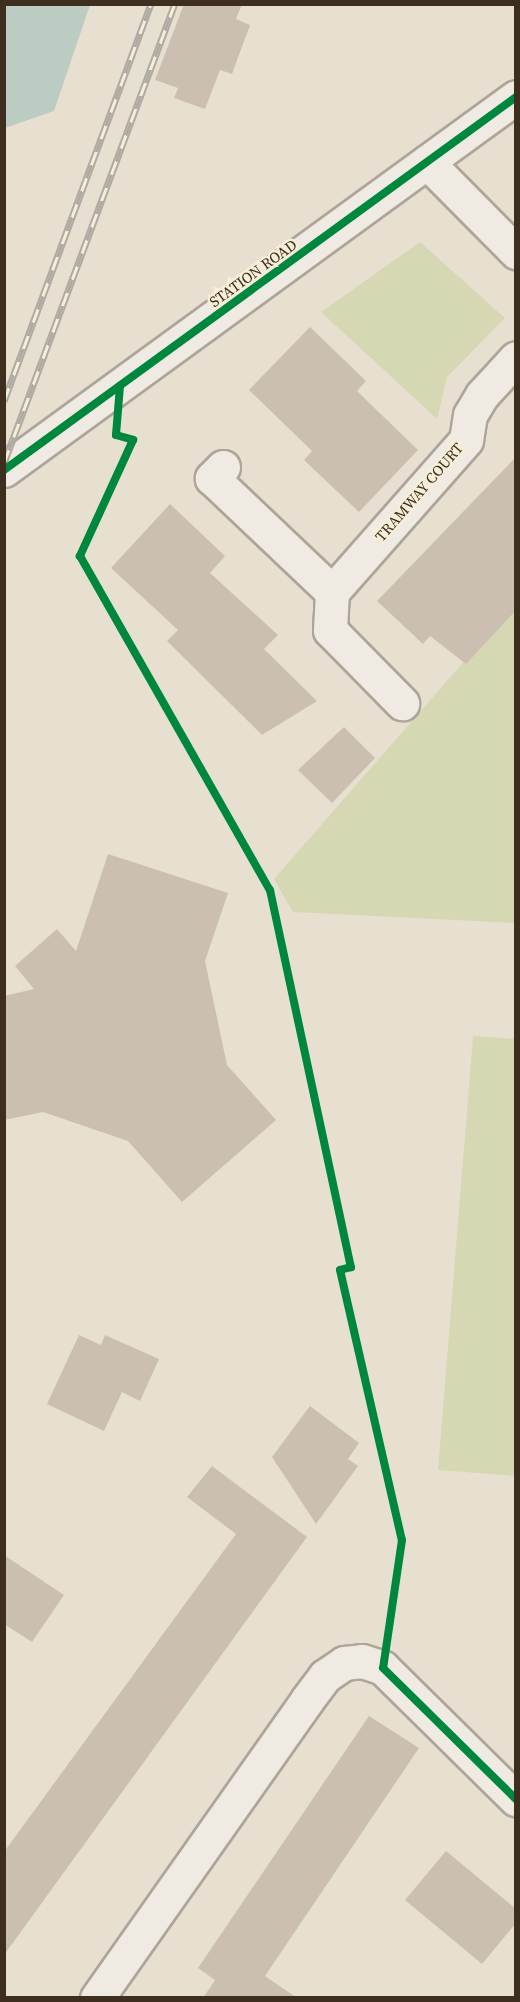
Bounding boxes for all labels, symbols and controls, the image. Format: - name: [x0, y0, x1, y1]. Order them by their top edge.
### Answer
- street label: STATION ROAD: [206, 235, 300, 311]
- street label: TRAMWAY COURT: [371, 439, 467, 545]

